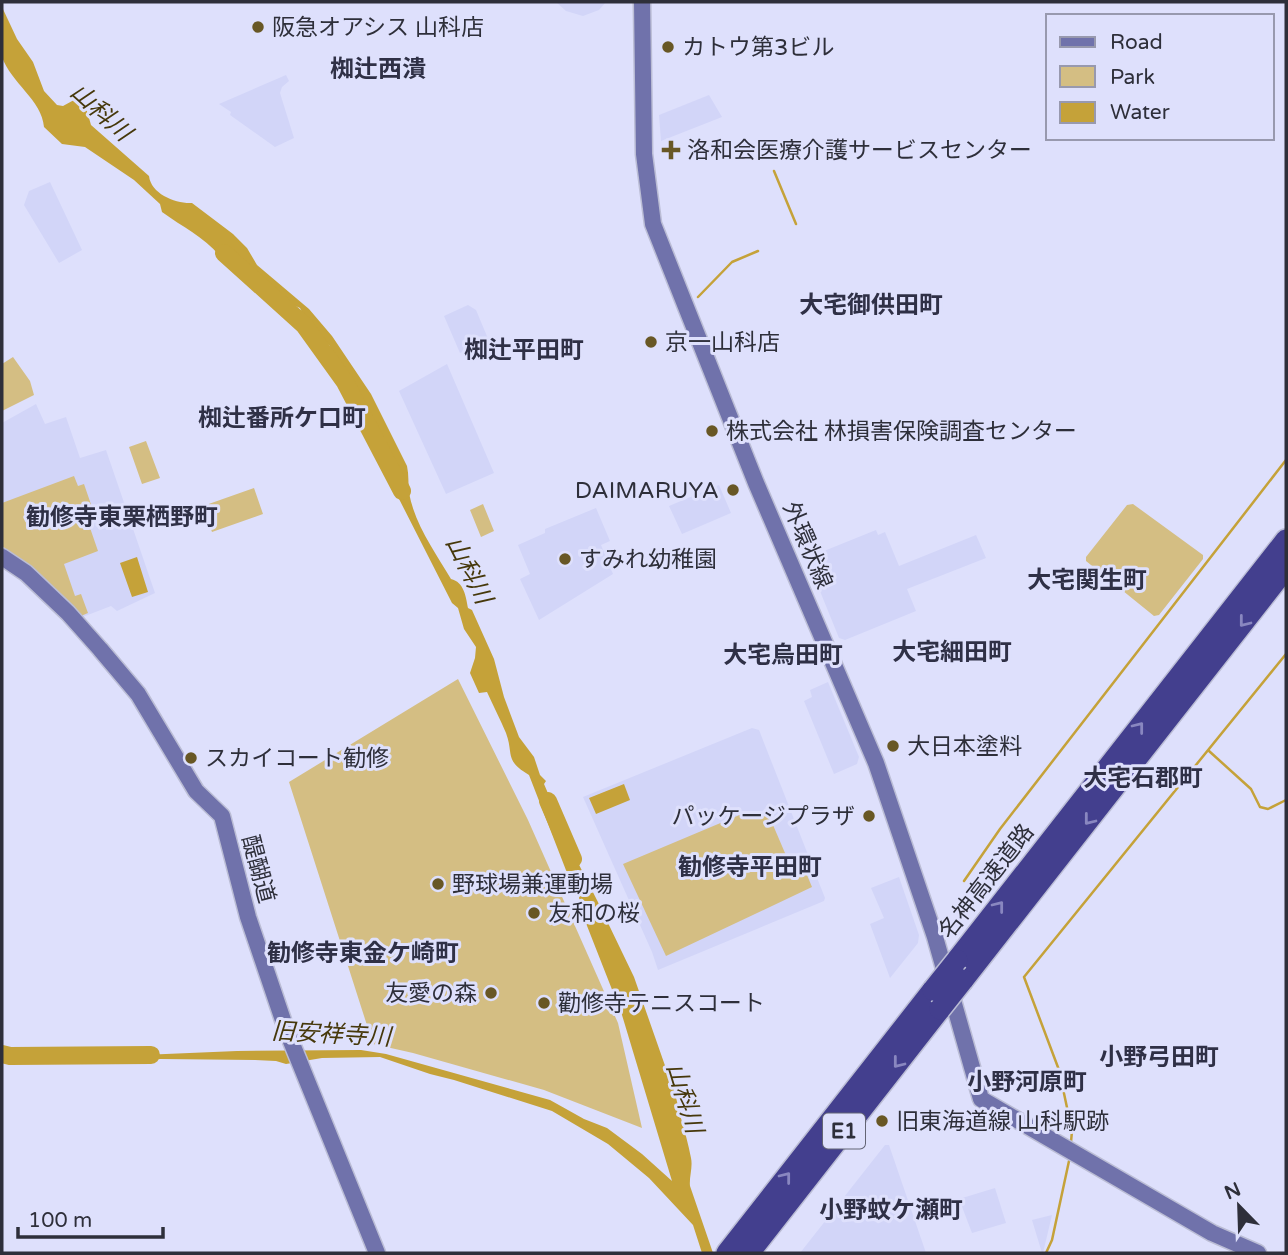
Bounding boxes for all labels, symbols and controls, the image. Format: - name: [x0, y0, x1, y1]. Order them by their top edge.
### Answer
- place label: 阪急オアシス 山科店: [272, 14, 484, 42]
- legend: [1046, 14, 1274, 140]
- marker: 阪急オアシス 山科店: [250, 19, 266, 35]
- text: Road: [1110, 30, 1163, 55]
- place label: カトウ第3ビル: [682, 34, 834, 62]
- marker: カトウ第3ビル: [660, 39, 676, 55]
- district label: 椥辻西潰: [330, 55, 426, 84]
- text: Park: [1110, 65, 1155, 90]
- water label: 山科川: [64, 78, 139, 149]
- text: Water: [1110, 100, 1170, 125]
- place label: 洛和会医療介護サービスセンター: [687, 137, 1032, 165]
- marker: 洛和会医療介護サービスセンター: [661, 140, 681, 160]
- district label: 大宅御供田町: [799, 291, 943, 320]
- place label: 京一山科店: [665, 329, 780, 357]
- marker: 京一山科店: [643, 334, 659, 350]
- district label: 椥辻平田町: [464, 336, 584, 365]
- district label: 椥辻番所ケ口町: [198, 404, 366, 433]
- place label: 株式会社 林損害保険調査センター: [726, 418, 1077, 446]
- marker: 株式会社 林損害保険調査センター: [704, 423, 720, 439]
- place label: DAIMARUYA: [575, 477, 719, 505]
- marker: DAIMARUYA: [725, 482, 741, 498]
- street label: 外環状線: [776, 498, 838, 593]
- district label: 勧修寺東栗栖野町: [26, 503, 218, 532]
- water label: 山科川: [439, 532, 499, 612]
- place label: すみれ幼稚園: [579, 546, 717, 574]
- marker: すみれ幼稚園: [557, 551, 573, 567]
- district label: 大宅関生町: [1027, 566, 1147, 595]
- one-way arrow: [1240, 614, 1253, 626]
- district label: 大宅細田町: [892, 638, 1012, 667]
- district label: 大宅烏田町: [723, 641, 843, 670]
- one-way arrow: [1131, 723, 1144, 735]
- place label: 大日本塗料: [907, 733, 1022, 761]
- marker: 大日本塗料: [885, 738, 901, 754]
- place label: スカイコート勧修: [205, 745, 389, 773]
- marker: スカイコート勧修: [183, 750, 199, 766]
- district label: 大宅石郡町: [1083, 764, 1203, 793]
- place label: パッケージプラザ: [671, 803, 855, 831]
- marker: パッケージプラザ: [861, 808, 877, 824]
- one-way arrow: [1084, 812, 1097, 824]
- street label: 名神高速道路: [933, 819, 1040, 945]
- street label: 醍醐道: [236, 832, 280, 906]
- district label: 勧修寺平田町: [678, 853, 822, 882]
- place label: 野球場兼運動場: [452, 871, 613, 899]
- marker: 野球場兼運動場: [430, 876, 446, 892]
- place label: 友和の桜: [548, 900, 640, 928]
- one-way arrow: [991, 902, 1004, 914]
- marker: 友和の桜: [526, 905, 542, 921]
- district label: 勧修寺東金ケ崎町: [267, 939, 459, 968]
- place label: 友愛の森: [385, 980, 477, 1008]
- marker: 友愛の森: [483, 985, 499, 1001]
- place label: 勸修寺テニスコート: [558, 990, 765, 1018]
- marker: 勸修寺テニスコート: [536, 995, 552, 1011]
- water label: 旧安祥寺川: [270, 1017, 395, 1052]
- district label: 小野弓田町: [1099, 1043, 1219, 1072]
- one-way arrow: [893, 1056, 906, 1068]
- water label: 山科川: [660, 1059, 710, 1140]
- district label: 小野河原町: [967, 1068, 1087, 1097]
- place label: 旧東海道線 山科駅跡: [896, 1108, 1109, 1136]
- marker: 旧東海道線 山科駅跡: [874, 1113, 890, 1129]
- road number: E1: [823, 1114, 865, 1148]
- north arrow: [1204, 1171, 1274, 1241]
- one-way arrow: [778, 1173, 791, 1185]
- text: N: [1221, 1178, 1244, 1204]
- scale bar: [18, 1196, 163, 1240]
- district label: 小野蚊ケ瀬町: [819, 1196, 963, 1225]
- text: 100 m: [28, 1208, 92, 1233]

